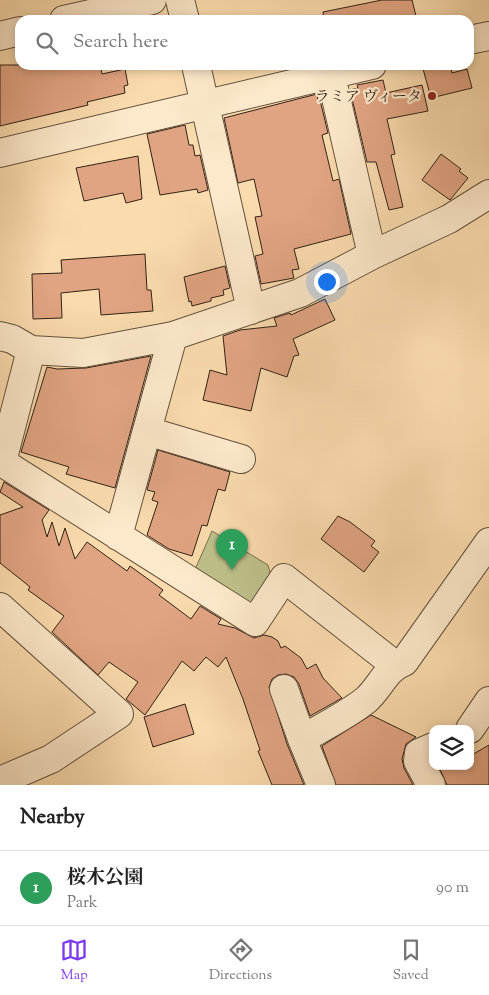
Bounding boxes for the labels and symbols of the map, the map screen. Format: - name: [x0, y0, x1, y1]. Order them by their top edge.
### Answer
- place label: ラミア ヴィータ: [315, 87, 422, 108]
- marker: ラミア ヴィータ: [426, 90, 438, 102]
- your location: [314, 269, 340, 295]
- pin: 1: [216, 529, 248, 570]

